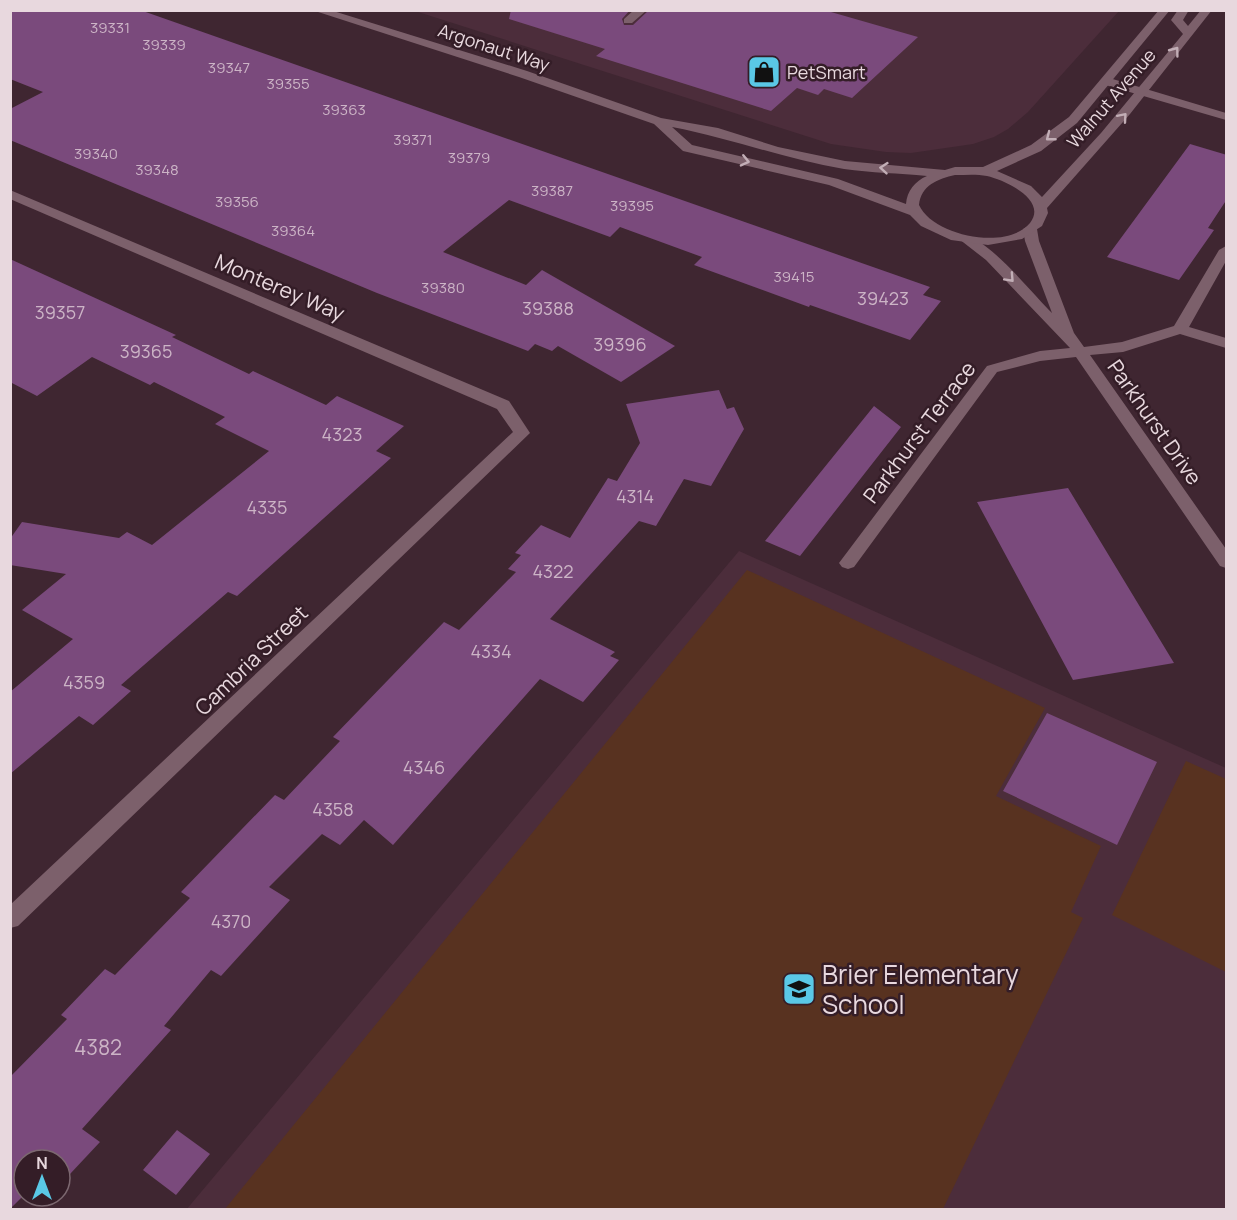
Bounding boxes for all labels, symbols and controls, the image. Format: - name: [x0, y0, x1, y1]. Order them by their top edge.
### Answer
- house number: 39331: [90, 17, 130, 38]
- street label: Argonaut Way: [435, 18, 553, 76]
- house number: 39339: [142, 34, 186, 55]
- street label: Walnut Avenue: [1061, 43, 1161, 153]
- one-way arrow: [1168, 47, 1179, 58]
- shop icon: PetSmart: [746, 54, 782, 90]
- house number: 39347: [208, 57, 250, 78]
- place label: PetSmart: [787, 60, 866, 84]
- house number: 39355: [266, 73, 310, 94]
- house number: 39363: [322, 99, 366, 120]
- one-way arrow: [1116, 113, 1127, 124]
- house number: 39371: [393, 129, 433, 150]
- one-way arrow: [1046, 130, 1057, 141]
- house number: 39340: [74, 143, 118, 164]
- house number: 39379: [448, 147, 490, 168]
- one-way arrow: [740, 154, 750, 167]
- house number: 39348: [135, 159, 179, 180]
- one-way arrow: [880, 162, 889, 175]
- house number: 39387: [531, 180, 573, 201]
- house number: 39356: [215, 191, 259, 212]
- house number: 39395: [610, 195, 654, 216]
- house number: 39364: [271, 220, 315, 241]
- street label: Monterey Way: [211, 247, 349, 327]
- house number: 39415: [774, 266, 814, 287]
- one-way arrow: [1003, 271, 1014, 281]
- house number: 39380: [421, 277, 465, 298]
- house number: 39423: [857, 286, 909, 310]
- house number: 39388: [522, 296, 574, 320]
- house number: 39357: [35, 300, 85, 324]
- house number: 39396: [593, 332, 647, 356]
- house number: 39365: [120, 339, 172, 363]
- street label: Parkhurst Drive: [1101, 354, 1209, 490]
- street label: Parkhurst Terrace: [856, 355, 982, 509]
- house number: 4323: [322, 422, 362, 446]
- house number: 4314: [616, 484, 654, 508]
- house number: 4335: [247, 495, 287, 519]
- house number: 4322: [532, 559, 574, 583]
- street label: Cambria Street: [188, 599, 314, 721]
- house number: 4334: [470, 639, 512, 663]
- house number: 4359: [63, 670, 105, 694]
- house number: 4346: [403, 755, 445, 779]
- house number: 4358: [312, 797, 354, 821]
- house number: 4370: [211, 909, 251, 933]
- place label: Brier Elementary School: [822, 956, 1019, 1022]
- school or university icon: Brier Elementary School: [781, 971, 817, 1007]
- house number: 4382: [74, 1033, 122, 1061]
- north arrow: [12, 1148, 72, 1208]
- text: N: [36, 1152, 48, 1174]

